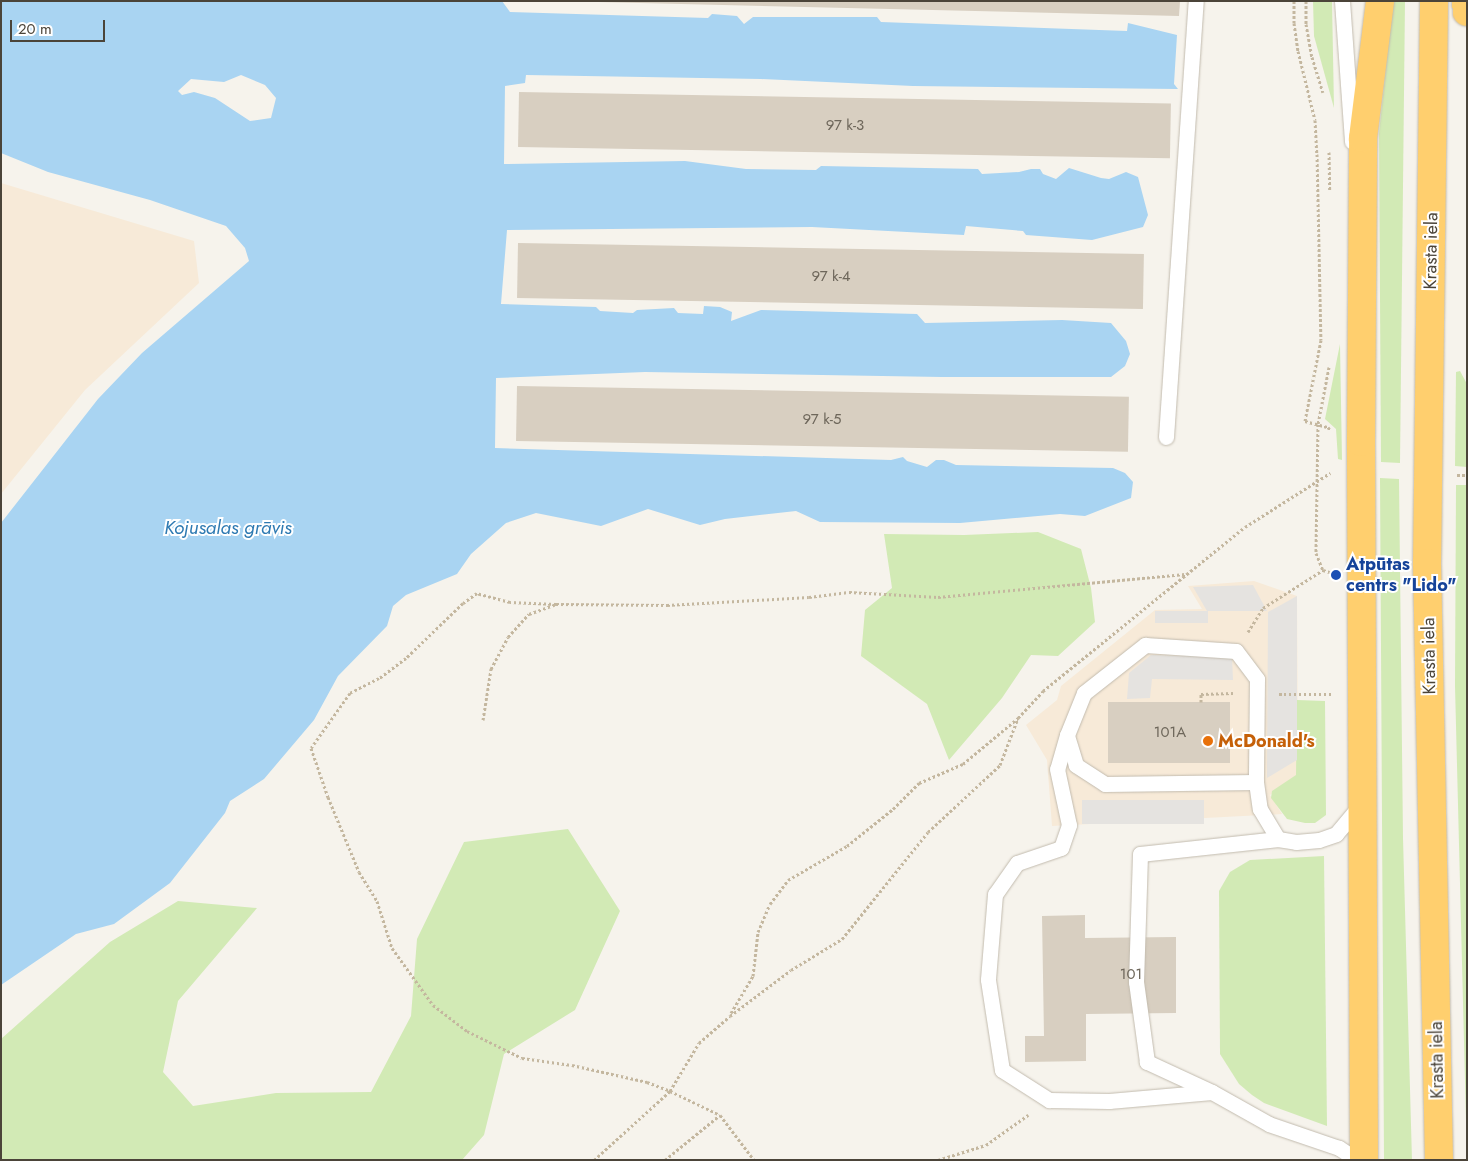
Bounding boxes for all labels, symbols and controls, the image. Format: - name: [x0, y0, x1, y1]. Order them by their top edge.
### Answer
- scale bar: [12, 10, 108, 42]
- text: 20 m: [18, 18, 52, 40]
- house number: 97 k-3: [826, 117, 864, 135]
- street label: Krasta iela: [1420, 212, 1442, 290]
- house number: 97 k-4: [811, 268, 851, 286]
- house number: 97 k-5: [803, 411, 841, 429]
- water label: Kojusalas grāvis: [164, 517, 292, 539]
- place label: Atpūtas centrs "Lido": [1346, 554, 1457, 596]
- marker: Atpūtas centrs "Lido": [1330, 569, 1342, 581]
- street label: Krasta iela: [1418, 617, 1440, 695]
- house number: 101A: [1154, 724, 1186, 742]
- place label: McDonald's: [1218, 730, 1315, 752]
- marker: McDonald's: [1202, 735, 1214, 747]
- house number: 101: [1120, 966, 1142, 984]
- street label: Krasta iela: [1426, 1021, 1448, 1099]

